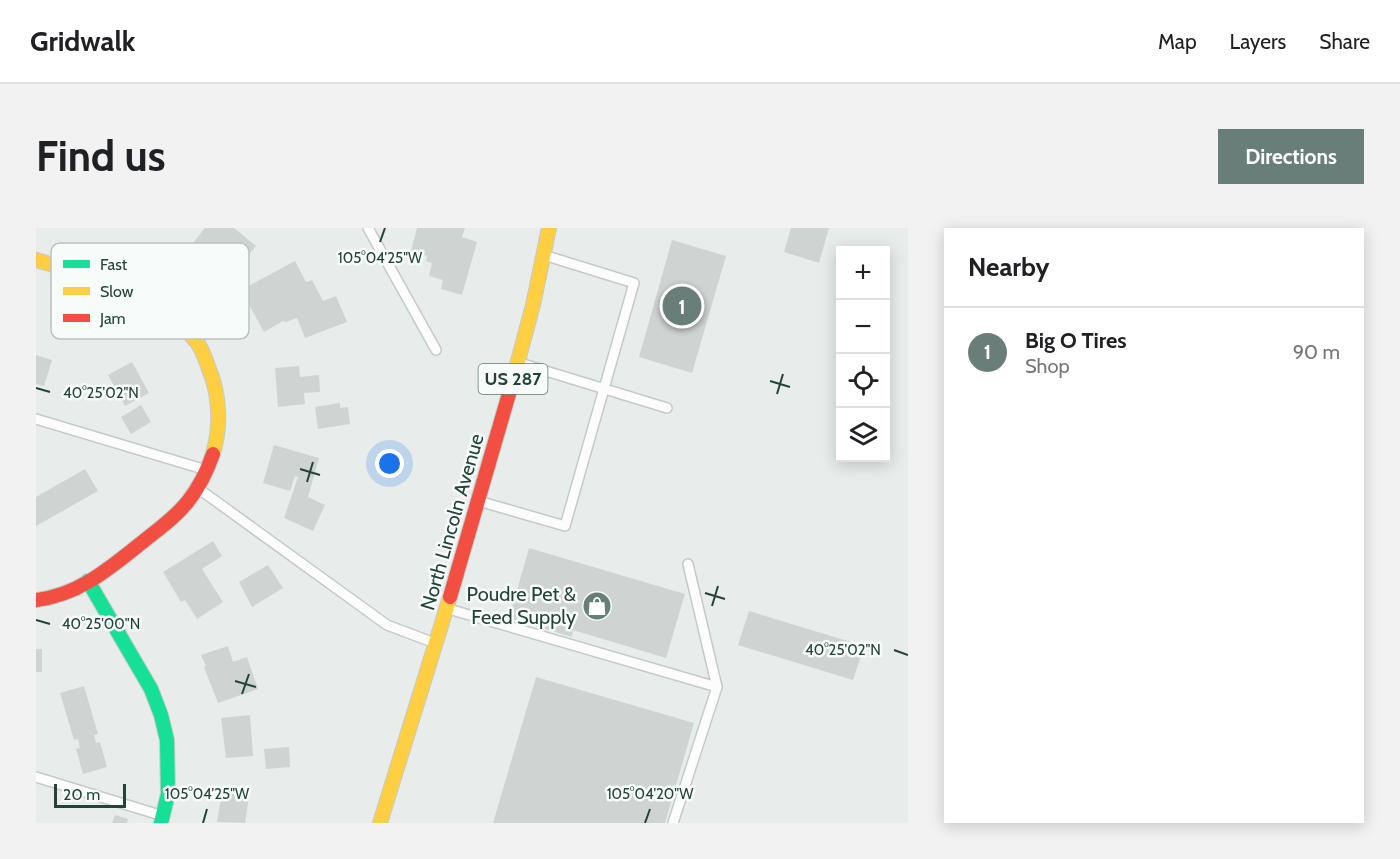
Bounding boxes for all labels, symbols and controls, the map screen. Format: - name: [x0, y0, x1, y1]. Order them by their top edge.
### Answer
- text: Gridwalk: [30, 24, 135, 58]
- text: Map: [1158, 29, 1197, 54]
- text: Layers: [1230, 29, 1286, 54]
- text: Share: [1319, 29, 1370, 54]
- button: Directions: [1218, 129, 1364, 184]
- text: Find us: [36, 130, 165, 182]
- legend: [51, 243, 249, 339]
- map controls: [836, 246, 890, 462]
- button: +: [836, 246, 890, 300]
- text: 105°04'25"W: [338, 249, 423, 267]
- text: Nearby: [968, 251, 1049, 283]
- text: Fast: [100, 255, 128, 274]
- text: Slow: [100, 282, 134, 301]
- pin: 1: [662, 284, 702, 328]
- button: −: [836, 300, 890, 354]
- text: Jam: [99, 309, 126, 328]
- text: Big O Tires: [1025, 327, 1127, 354]
- text: 1: [984, 340, 991, 364]
- text: 90 m: [1293, 340, 1340, 364]
- button: locate: [836, 354, 890, 408]
- text: Shop: [1025, 354, 1070, 378]
- road number: US 287: [478, 364, 548, 394]
- text: 40°25'02"N: [63, 384, 139, 402]
- button: layers: [836, 408, 890, 462]
- street label: North Lincoln Avenue: [415, 431, 489, 613]
- your location: [375, 449, 404, 478]
- place label: Poudre Pet & Feed Supply: [467, 582, 576, 629]
- shop icon: Poudre Pet & Feed Supply: [581, 590, 613, 622]
- text: 40°25'00"N: [62, 615, 140, 633]
- text: 40°25'02"N: [805, 641, 881, 659]
- scale bar: [54, 781, 126, 808]
- text: 20 m: [63, 785, 100, 804]
- text: 105°04'25"W: [165, 785, 250, 803]
- text: 105°04'20"W: [607, 785, 694, 803]

